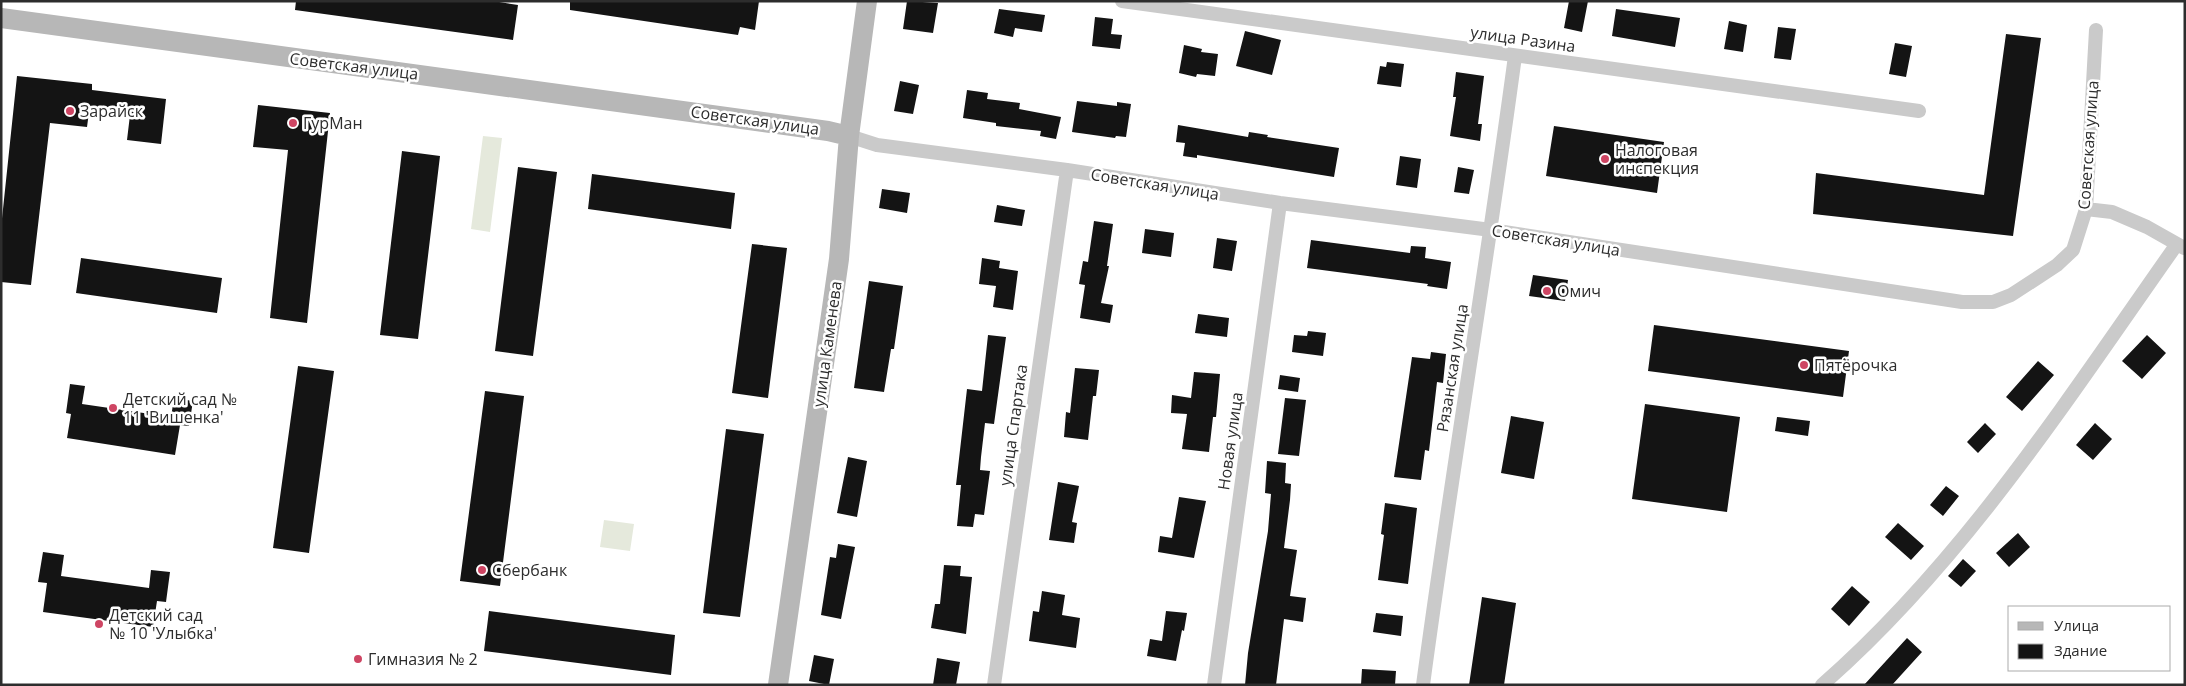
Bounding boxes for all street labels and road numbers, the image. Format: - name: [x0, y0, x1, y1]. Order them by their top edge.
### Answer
- street label: улица Разина: [1469, 21, 1577, 57]
- street label: Советская улица: [288, 47, 420, 85]
- street label: Советская улица: [2073, 80, 2103, 210]
- street label: Советская улица: [689, 100, 821, 140]
- street label: Советская улица: [1089, 163, 1221, 205]
- street label: Советская улица: [1490, 219, 1622, 261]
- street label: улица Каменева: [807, 280, 847, 408]
- street label: Рязанская улица: [1431, 302, 1473, 434]
- street label: улица Спартака: [994, 363, 1032, 487]
- street label: Новая улица: [1212, 391, 1248, 491]

